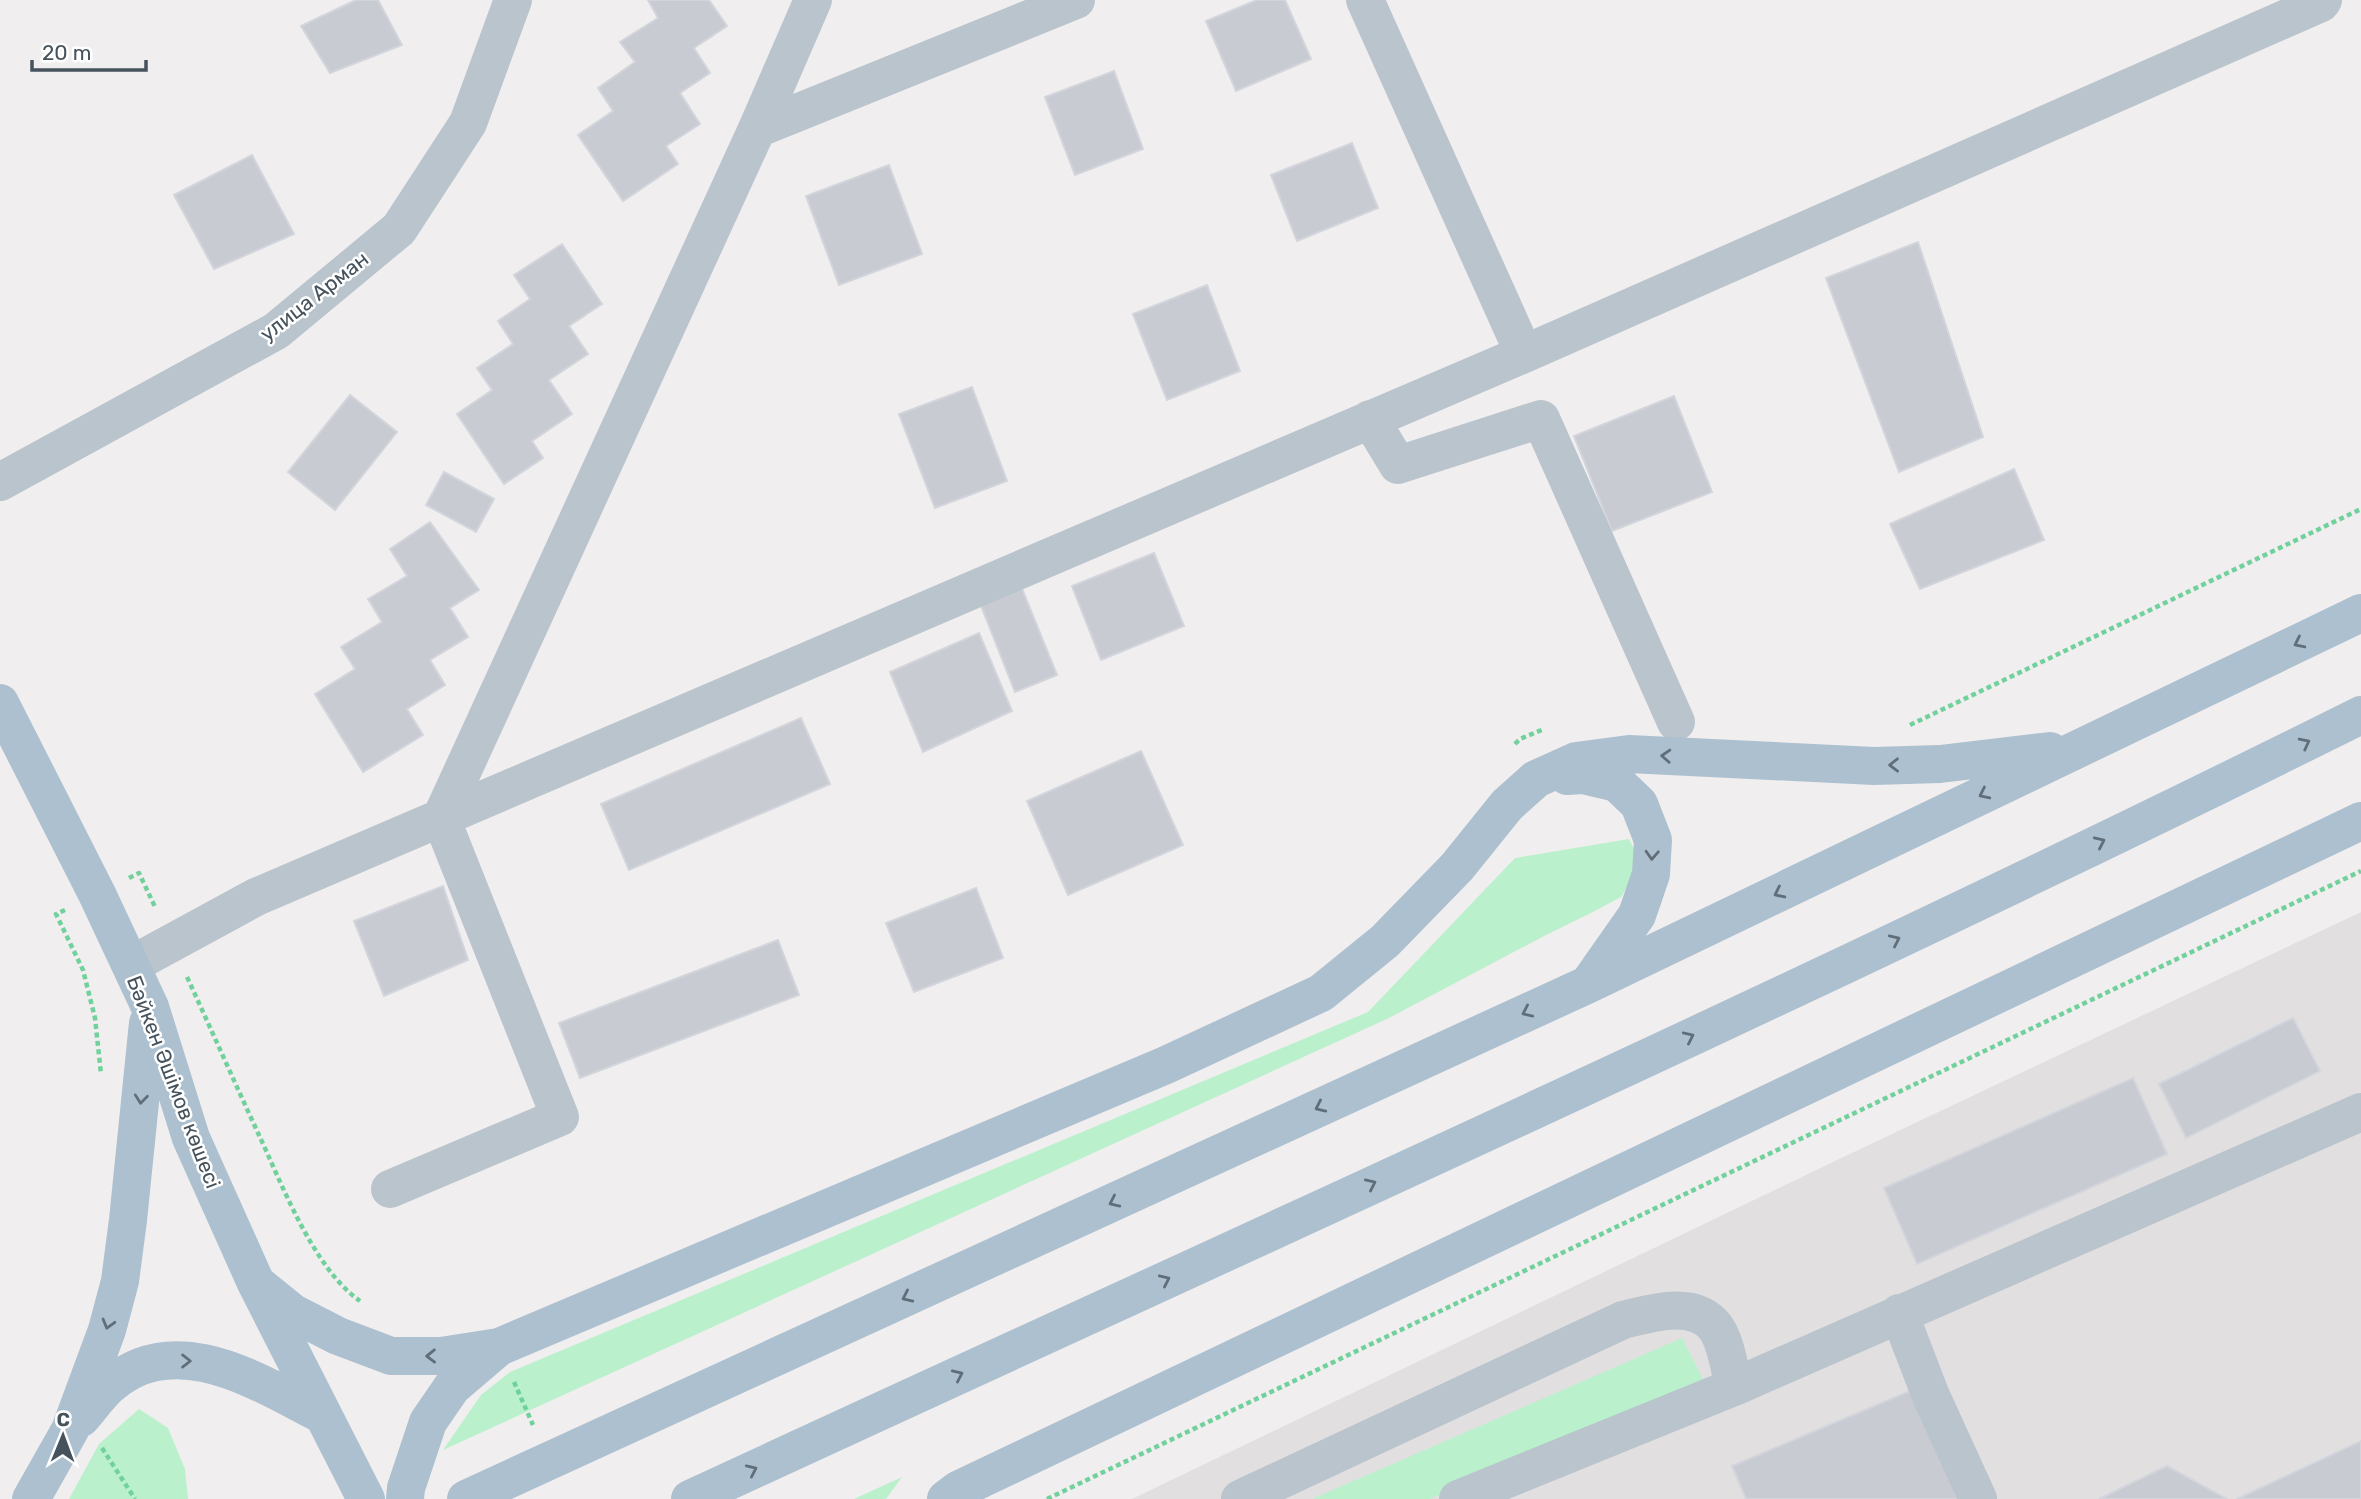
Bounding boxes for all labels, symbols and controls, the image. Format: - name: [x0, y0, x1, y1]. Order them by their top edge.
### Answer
- scale bar: [32, 28, 145, 72]
- text: 20 m: [42, 40, 91, 65]
- street label: улица Арман: [255, 246, 373, 346]
- one-way arrow: [2294, 634, 2307, 648]
- one-way arrow: [2298, 737, 2310, 751]
- one-way arrow: [1661, 749, 1672, 764]
- one-way arrow: [1888, 757, 1898, 773]
- one-way arrow: [1979, 786, 1991, 800]
- one-way arrow: [2093, 837, 2105, 851]
- one-way arrow: [1645, 850, 1660, 861]
- one-way arrow: [1774, 884, 1786, 898]
- one-way arrow: [1887, 934, 1900, 948]
- street label: Бәйкен Әшімов көшесі: [122, 972, 226, 1192]
- one-way arrow: [1522, 1004, 1534, 1018]
- one-way arrow: [1682, 1031, 1694, 1045]
- one-way arrow: [133, 1093, 148, 1105]
- one-way arrow: [1315, 1099, 1328, 1113]
- one-way arrow: [1364, 1179, 1377, 1193]
- one-way arrow: [1108, 1194, 1121, 1208]
- one-way arrow: [1158, 1274, 1170, 1288]
- one-way arrow: [902, 1289, 914, 1303]
- one-way arrow: [102, 1318, 117, 1330]
- one-way arrow: [425, 1348, 436, 1363]
- one-way arrow: [181, 1353, 191, 1369]
- one-way arrow: [951, 1369, 963, 1383]
- north arrow: [28, 1401, 98, 1471]
- text: С: [56, 1408, 70, 1431]
- one-way arrow: [745, 1465, 757, 1479]

